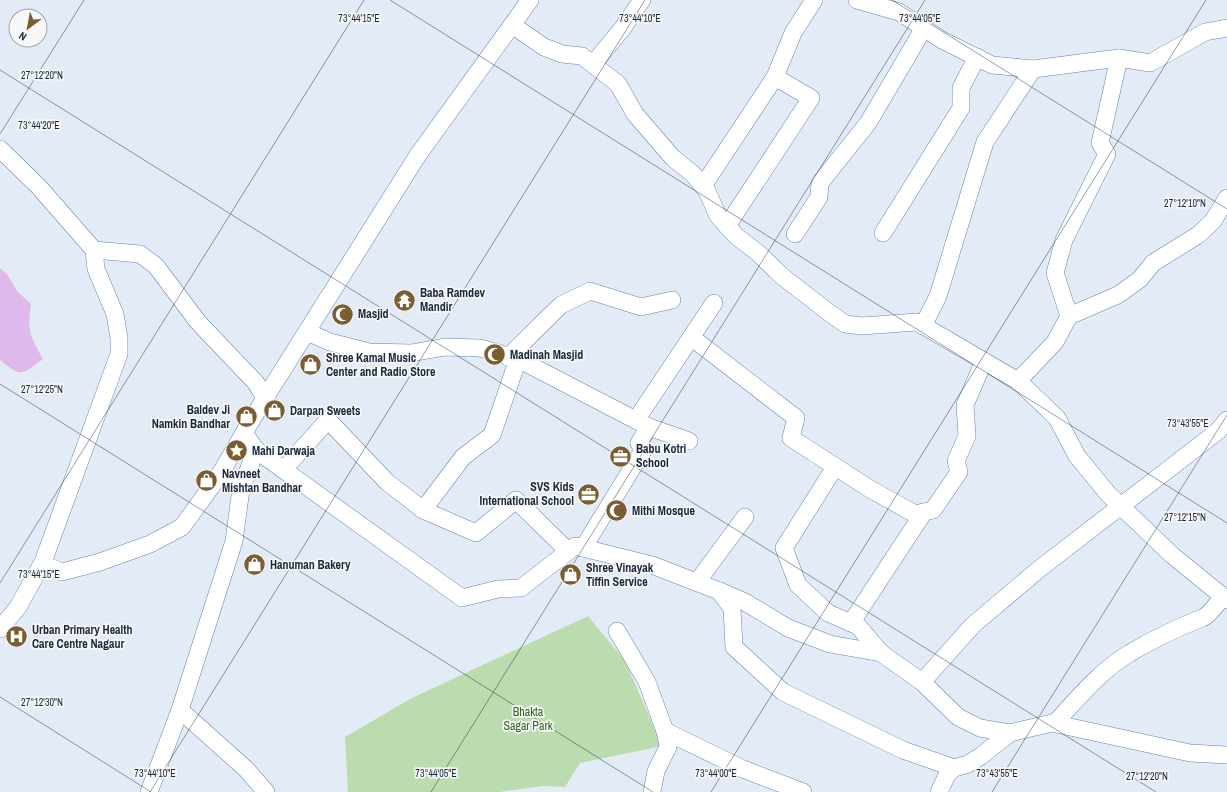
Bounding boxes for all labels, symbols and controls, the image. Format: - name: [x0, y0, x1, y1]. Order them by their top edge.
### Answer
- north arrow: [8, 8, 48, 48]
- text: 73°44'15"E: [338, 12, 380, 25]
- text: 73°44'10"E: [619, 12, 661, 25]
- text: 73°44'05"E: [899, 12, 941, 25]
- text: N: [16, 29, 29, 44]
- text: 27°12'20"N: [21, 69, 63, 82]
- text: 73°44'20"E: [18, 119, 60, 132]
- text: 27°12'10"N: [1164, 197, 1206, 210]
- place label: Baba Ramdev Mandir: [420, 285, 486, 315]
- temple icon: Baba Ramdev Mandir: [391, 287, 417, 313]
- mosque icon: Masjid: [329, 301, 355, 327]
- place label: Masjid: [358, 306, 389, 322]
- mosque icon: Madinah Masjid: [482, 342, 508, 368]
- place label: Madinah Masjid: [510, 347, 583, 363]
- place label: Shree Kamal Music Center and Radio Store: [326, 350, 436, 380]
- shop icon: Shree Kamal Music Center and Radio Store: [297, 352, 323, 378]
- text: 27°12'25"N: [21, 383, 63, 396]
- shop icon: Darpan Sweets: [261, 398, 287, 424]
- place label: Baldev Ji Namkin Bandhar: [152, 402, 230, 432]
- place label: Darpan Sweets: [290, 403, 361, 419]
- shop icon: Baldev Ji Namkin Bandhar: [233, 404, 259, 430]
- text: 73°43'55"E: [1167, 417, 1209, 430]
- place icon: Mahi Darwaja: [224, 438, 250, 464]
- place label: Babu Kotri School: [636, 441, 687, 471]
- place label: Mahi Darwaja: [252, 443, 315, 459]
- office icon: Babu Kotri School: [607, 443, 633, 469]
- place label: Navneet Mishtan Bandhar: [222, 466, 302, 496]
- shop icon: Navneet Mishtan Bandhar: [193, 468, 219, 494]
- place label: SVS Kids International School: [479, 479, 575, 509]
- office icon: SVS Kids International School: [576, 481, 602, 507]
- mosque icon: Mithi Mosque: [604, 498, 630, 524]
- place label: Mithi Mosque: [632, 503, 695, 519]
- text: 27°12'15"N: [1164, 511, 1206, 524]
- shop icon: Hanuman Bakery: [241, 552, 267, 578]
- place label: Hanuman Bakery: [270, 557, 351, 573]
- place label: Shree Vinayak Tiffin Service: [586, 560, 654, 590]
- shop icon: Shree Vinayak Tiffin Service: [557, 562, 583, 588]
- text: 73°44'15"E: [18, 568, 60, 581]
- place label: Urban Primary Health Care Centre Nagaur: [32, 622, 133, 652]
- hospital icon: Urban Primary Health Care Centre Nagaur: [4, 624, 30, 650]
- text: 27°12'30"N: [21, 696, 63, 709]
- park label: Bhakta Sagar Park: [503, 704, 553, 734]
- text: 73°44'10"E: [134, 767, 176, 780]
- text: 73°44'05"E: [415, 767, 457, 780]
- text: 73°44'00"E: [695, 767, 737, 780]
- text: 73°43'55"E: [976, 767, 1018, 780]
- text: 27°12'20"N: [1126, 770, 1168, 783]

